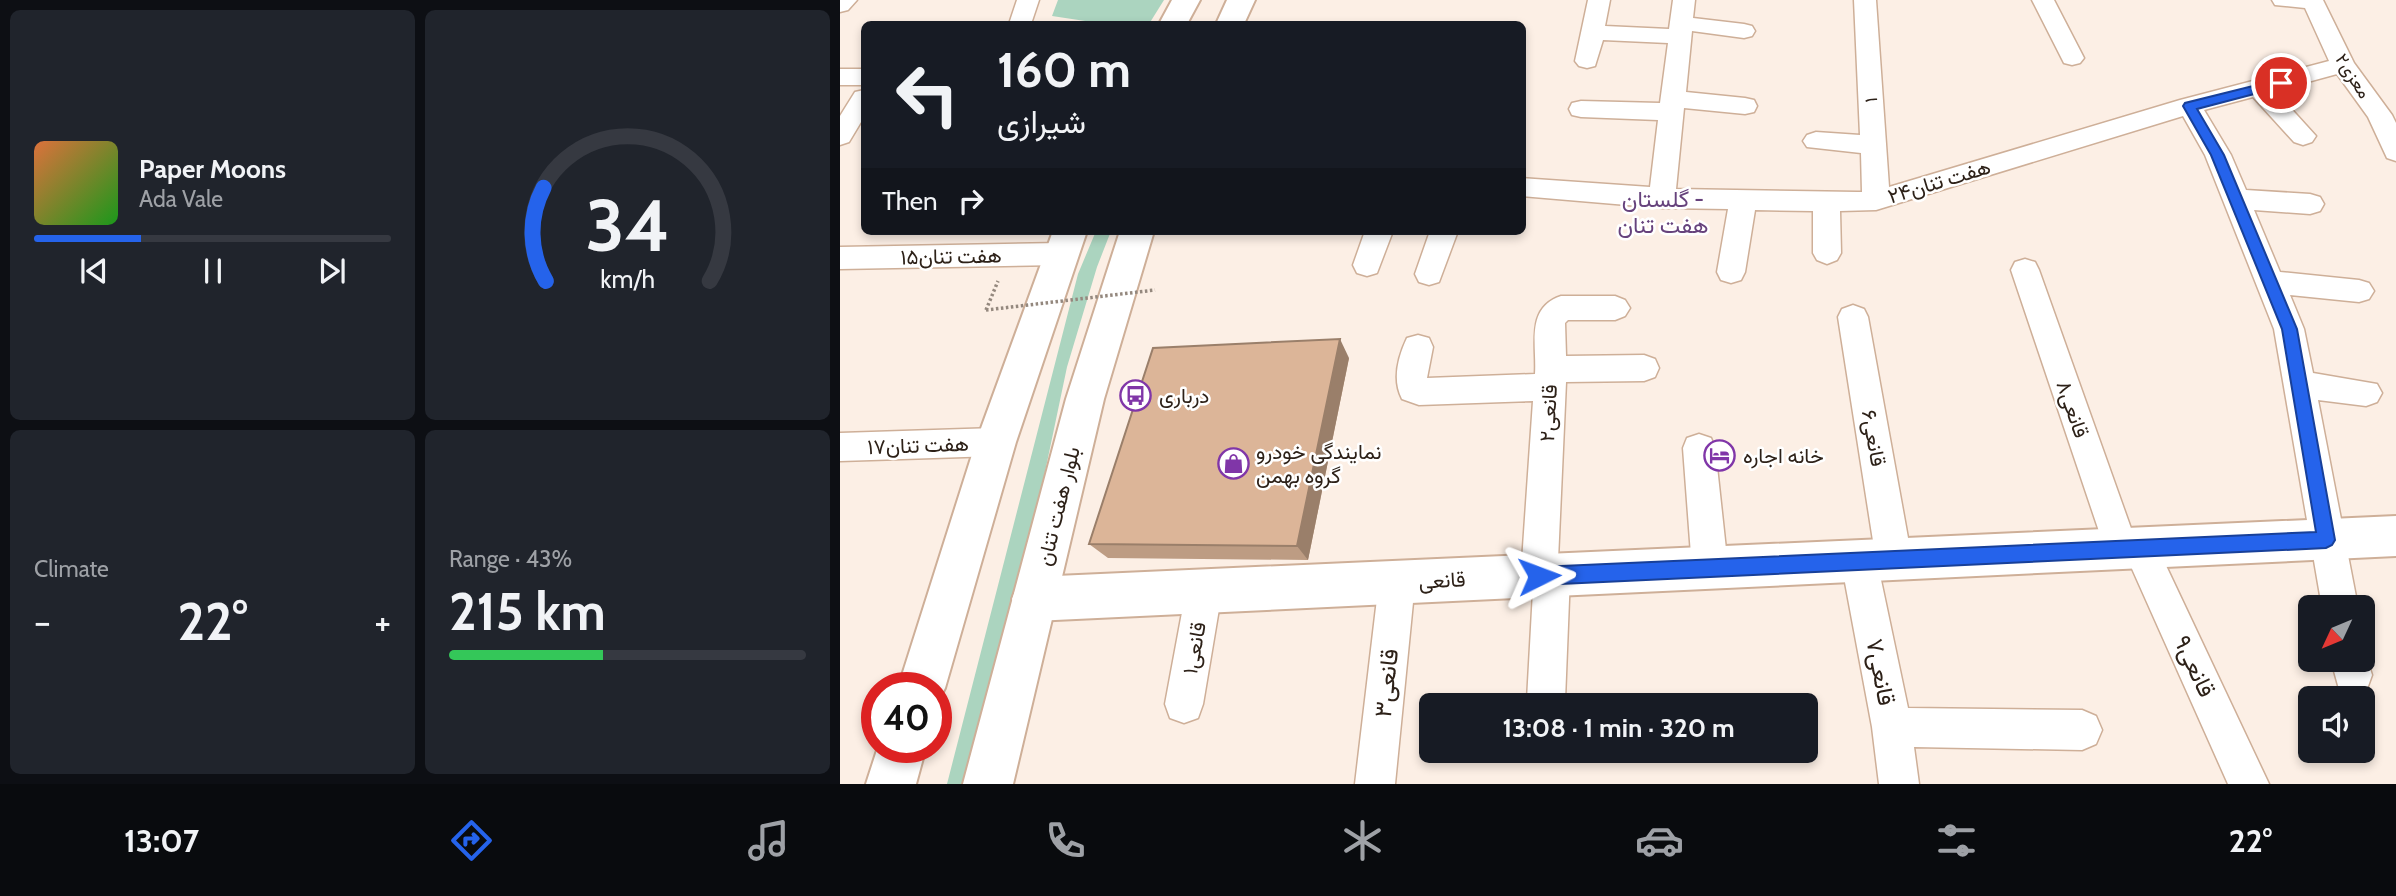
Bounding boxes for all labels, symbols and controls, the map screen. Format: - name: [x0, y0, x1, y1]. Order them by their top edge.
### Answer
- text: 160 m: [997, 40, 1131, 99]
- icon: left: [882, 49, 973, 140]
- street label: ۲معزی: [2330, 49, 2376, 103]
- pin: [2251, 53, 2311, 113]
- icon: arrive: [2262, 64, 2300, 102]
- street label: ۱: [1860, 97, 1882, 103]
- text: شیرازی: [997, 102, 1086, 141]
- text: Paper Moons: [139, 153, 286, 185]
- street label: هفت تنان۲۴: [1885, 154, 1993, 208]
- text: 34: [585, 182, 670, 270]
- icon: right: [952, 182, 990, 220]
- text: Ada Vale: [139, 185, 223, 213]
- text: Then: [882, 185, 938, 217]
- district label: گلستان - هفت تنان: [1618, 185, 1708, 239]
- street label: هفت تنان۱۵: [900, 243, 1002, 269]
- icon: previous: [75, 252, 113, 290]
- icon: pause: [194, 252, 232, 290]
- icon: next: [313, 252, 351, 290]
- text: km/h: [600, 264, 655, 294]
- street label: ۸قانعی: [2052, 377, 2094, 441]
- bus stop icon: درباری: [1119, 378, 1153, 412]
- place label: درباری: [1159, 383, 1209, 409]
- street label: ۲قانعی: [1534, 384, 1562, 442]
- street label: ۶قانعی: [1857, 408, 1891, 468]
- street label: هفت تنان۱۷: [867, 431, 969, 459]
- hotel icon: خانه اجاره: [1703, 438, 1737, 472]
- place label: نمایندگی خودرو گروه بهمن: [1256, 439, 1381, 489]
- place label: خانه اجاره: [1743, 443, 1824, 469]
- street label: بلوار هفت تنان: [1031, 444, 1086, 568]
- shop icon: نمایندگی خودرو گروه بهمن: [1216, 446, 1250, 480]
- position arrow: [1502, 539, 1576, 613]
- text: Range · 43%: [449, 545, 572, 573]
- text: Climate: [34, 555, 109, 583]
- street label: قانعی: [1418, 566, 1466, 594]
- text: 215 km: [449, 580, 606, 643]
- text: 22°: [177, 590, 248, 653]
- north arrow: [2298, 595, 2375, 672]
- map controls: [2298, 595, 2375, 763]
- text: −: [34, 598, 51, 645]
- text: +: [374, 598, 391, 645]
- street label: ۱قانعی: [1177, 620, 1211, 676]
- street label: ۹قانعی: [2168, 630, 2222, 702]
- street label: ۷قانعی: [1860, 636, 1902, 708]
- street label: ۳قانعی: [1368, 647, 1404, 719]
- speed limit sign: 40: [861, 672, 952, 763]
- button: sound: [2298, 686, 2375, 763]
- text: 13:08 · 1 min · 320 m: [1502, 712, 1735, 744]
- icon: directions: [447, 816, 496, 865]
- icon: music: [744, 816, 793, 865]
- icon: phone: [1041, 816, 1090, 865]
- icon: climate: [1338, 816, 1387, 865]
- icon: car: [1635, 816, 1684, 865]
- icon: filters: [1932, 816, 1981, 865]
- text: 13:07: [124, 821, 199, 860]
- text: 22°: [2229, 821, 2272, 860]

